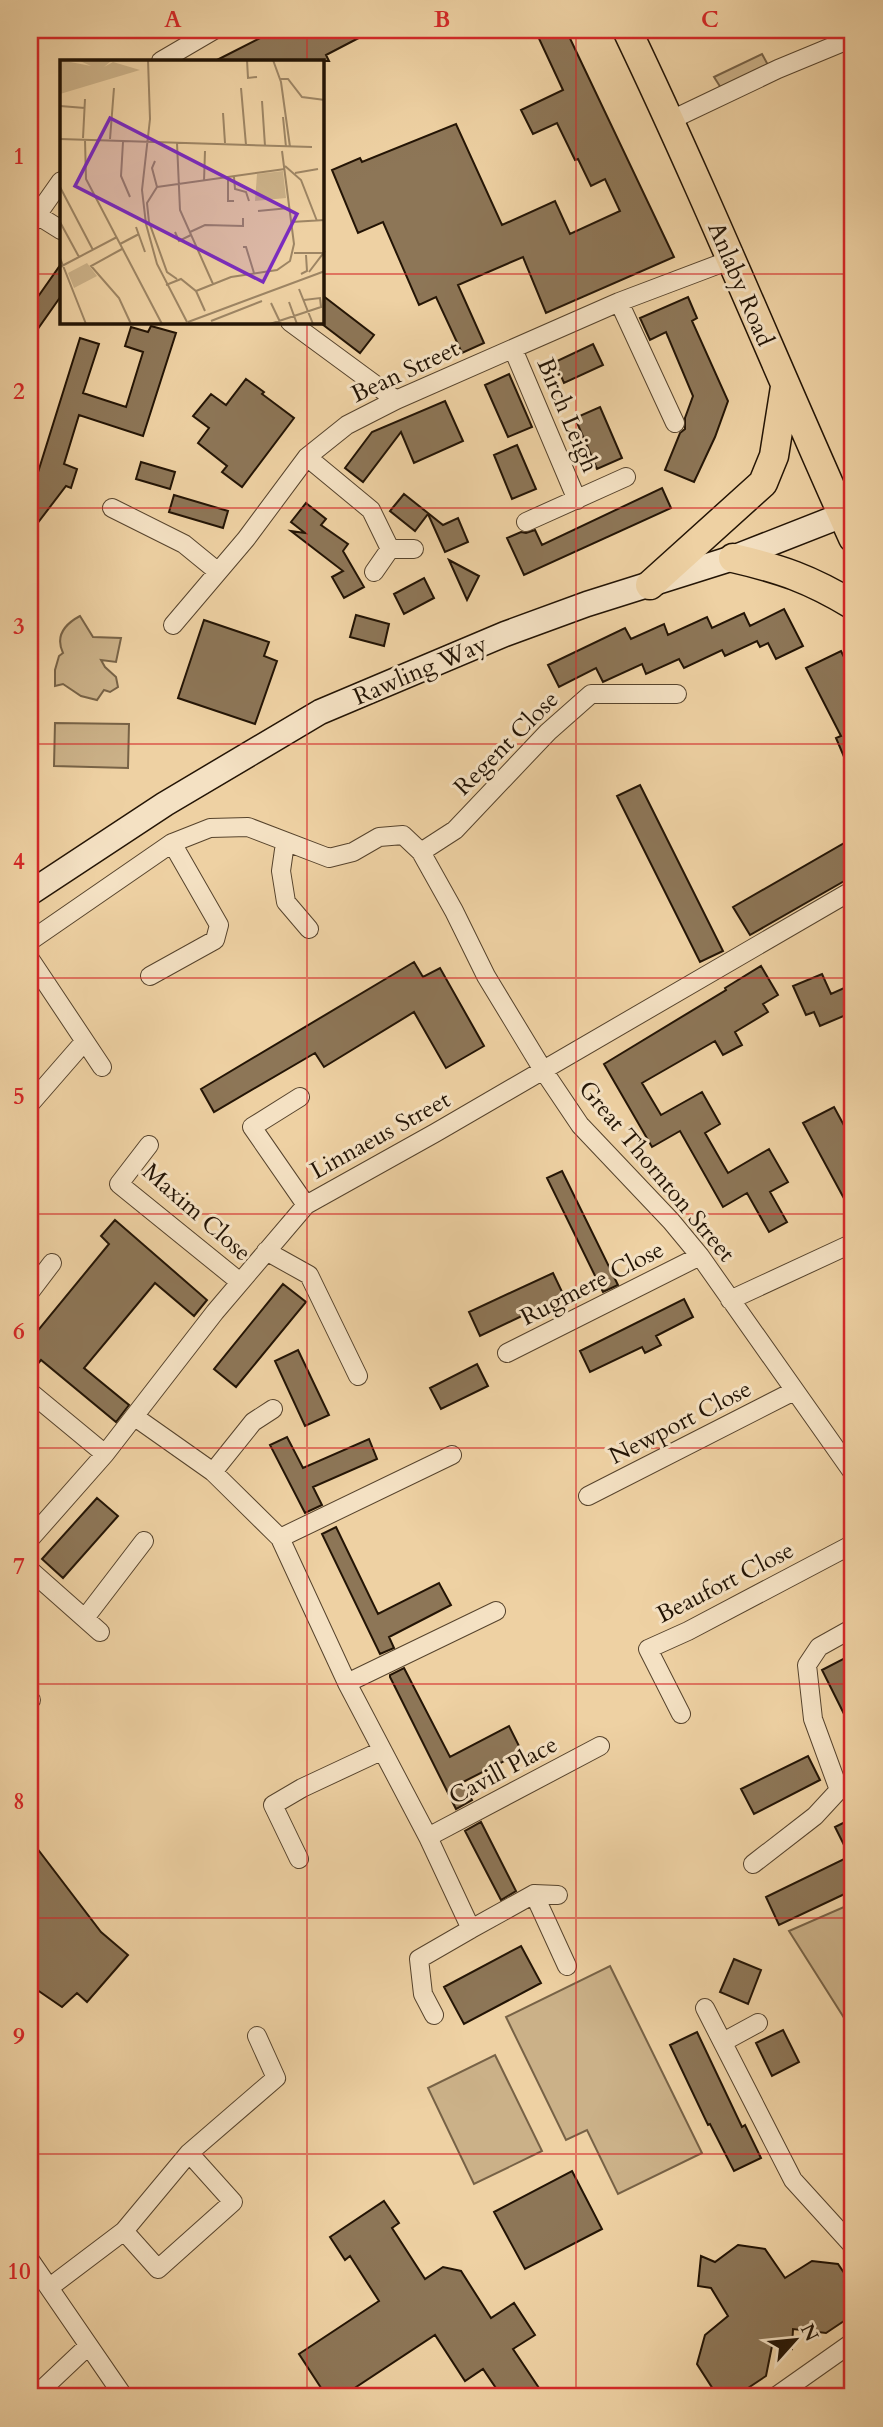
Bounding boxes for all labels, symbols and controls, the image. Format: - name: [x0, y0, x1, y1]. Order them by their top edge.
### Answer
- text: A: [164, 4, 182, 35]
- text: B: [434, 4, 450, 35]
- text: C: [701, 4, 719, 35]
- inset map: [60, 60, 324, 324]
- text: 1: [13, 141, 25, 172]
- street label: Anlaby Road: [700, 217, 782, 352]
- street label: Bean Street: [346, 332, 465, 411]
- street label: Birch Leigh: [529, 353, 606, 477]
- text: 2: [13, 376, 25, 407]
- text: 3: [13, 611, 25, 642]
- street label: Rawling Way: [348, 627, 492, 713]
- street label: Regent Close: [447, 684, 566, 803]
- text: 4: [13, 846, 25, 877]
- street label: Great Thornton Street: [571, 1074, 743, 1269]
- text: 5: [13, 1081, 25, 1112]
- street label: Linnaeus Street: [304, 1083, 456, 1187]
- street label: Maxim Close: [135, 1156, 258, 1269]
- street label: Rugmere Close: [515, 1233, 670, 1334]
- text: 6: [13, 1316, 25, 1347]
- street label: Newport Close: [603, 1372, 757, 1472]
- street label: Beaufort Close: [651, 1534, 800, 1631]
- text: 7: [13, 1551, 25, 1582]
- street label: Cavill Place: [443, 1728, 563, 1813]
- text: 8: [13, 1786, 25, 1817]
- text: 9: [13, 2021, 25, 2052]
- text: 10: [7, 2256, 31, 2287]
- north arrow: [760, 2304, 830, 2374]
- text: N: [794, 2319, 825, 2346]

